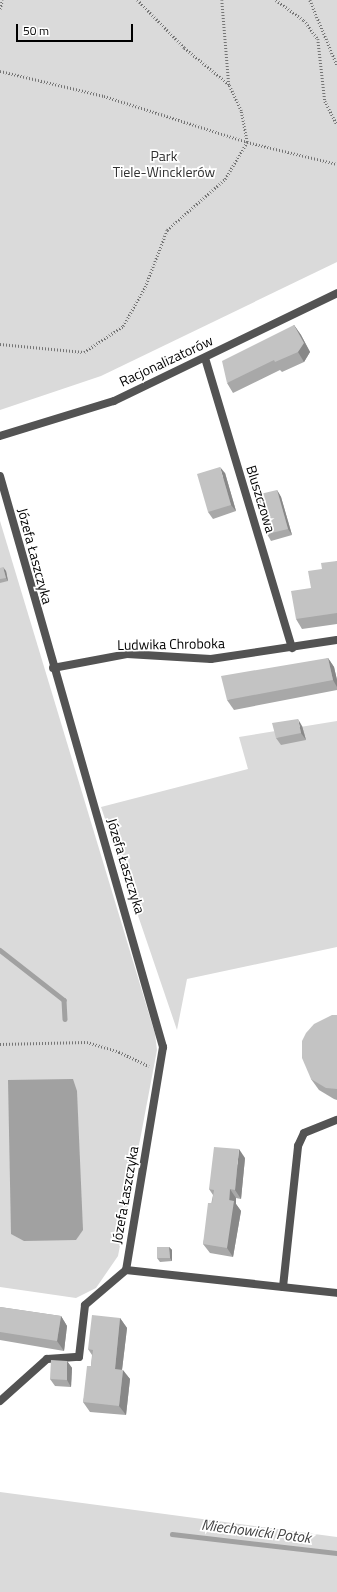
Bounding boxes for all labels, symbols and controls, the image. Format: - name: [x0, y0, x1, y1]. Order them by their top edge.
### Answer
- scale bar: [18, 16, 135, 42]
- text: 50 m: [23, 21, 49, 40]
- park label: Park Tiele-Wincklerów: [113, 148, 215, 180]
- street label: Racjonalizatorów: [116, 332, 216, 390]
- street label: Bluszczowa: [243, 463, 279, 535]
- street label: Józefa Łaszczyka: [14, 506, 56, 606]
- street label: Ludwika Chroboka: [117, 635, 225, 653]
- street label: Józefa Łaszczyka: [103, 816, 149, 916]
- street label: Józefa Łaszczyka: [108, 1145, 142, 1245]
- water label: Miechowicki Potok: [200, 1515, 312, 1547]

